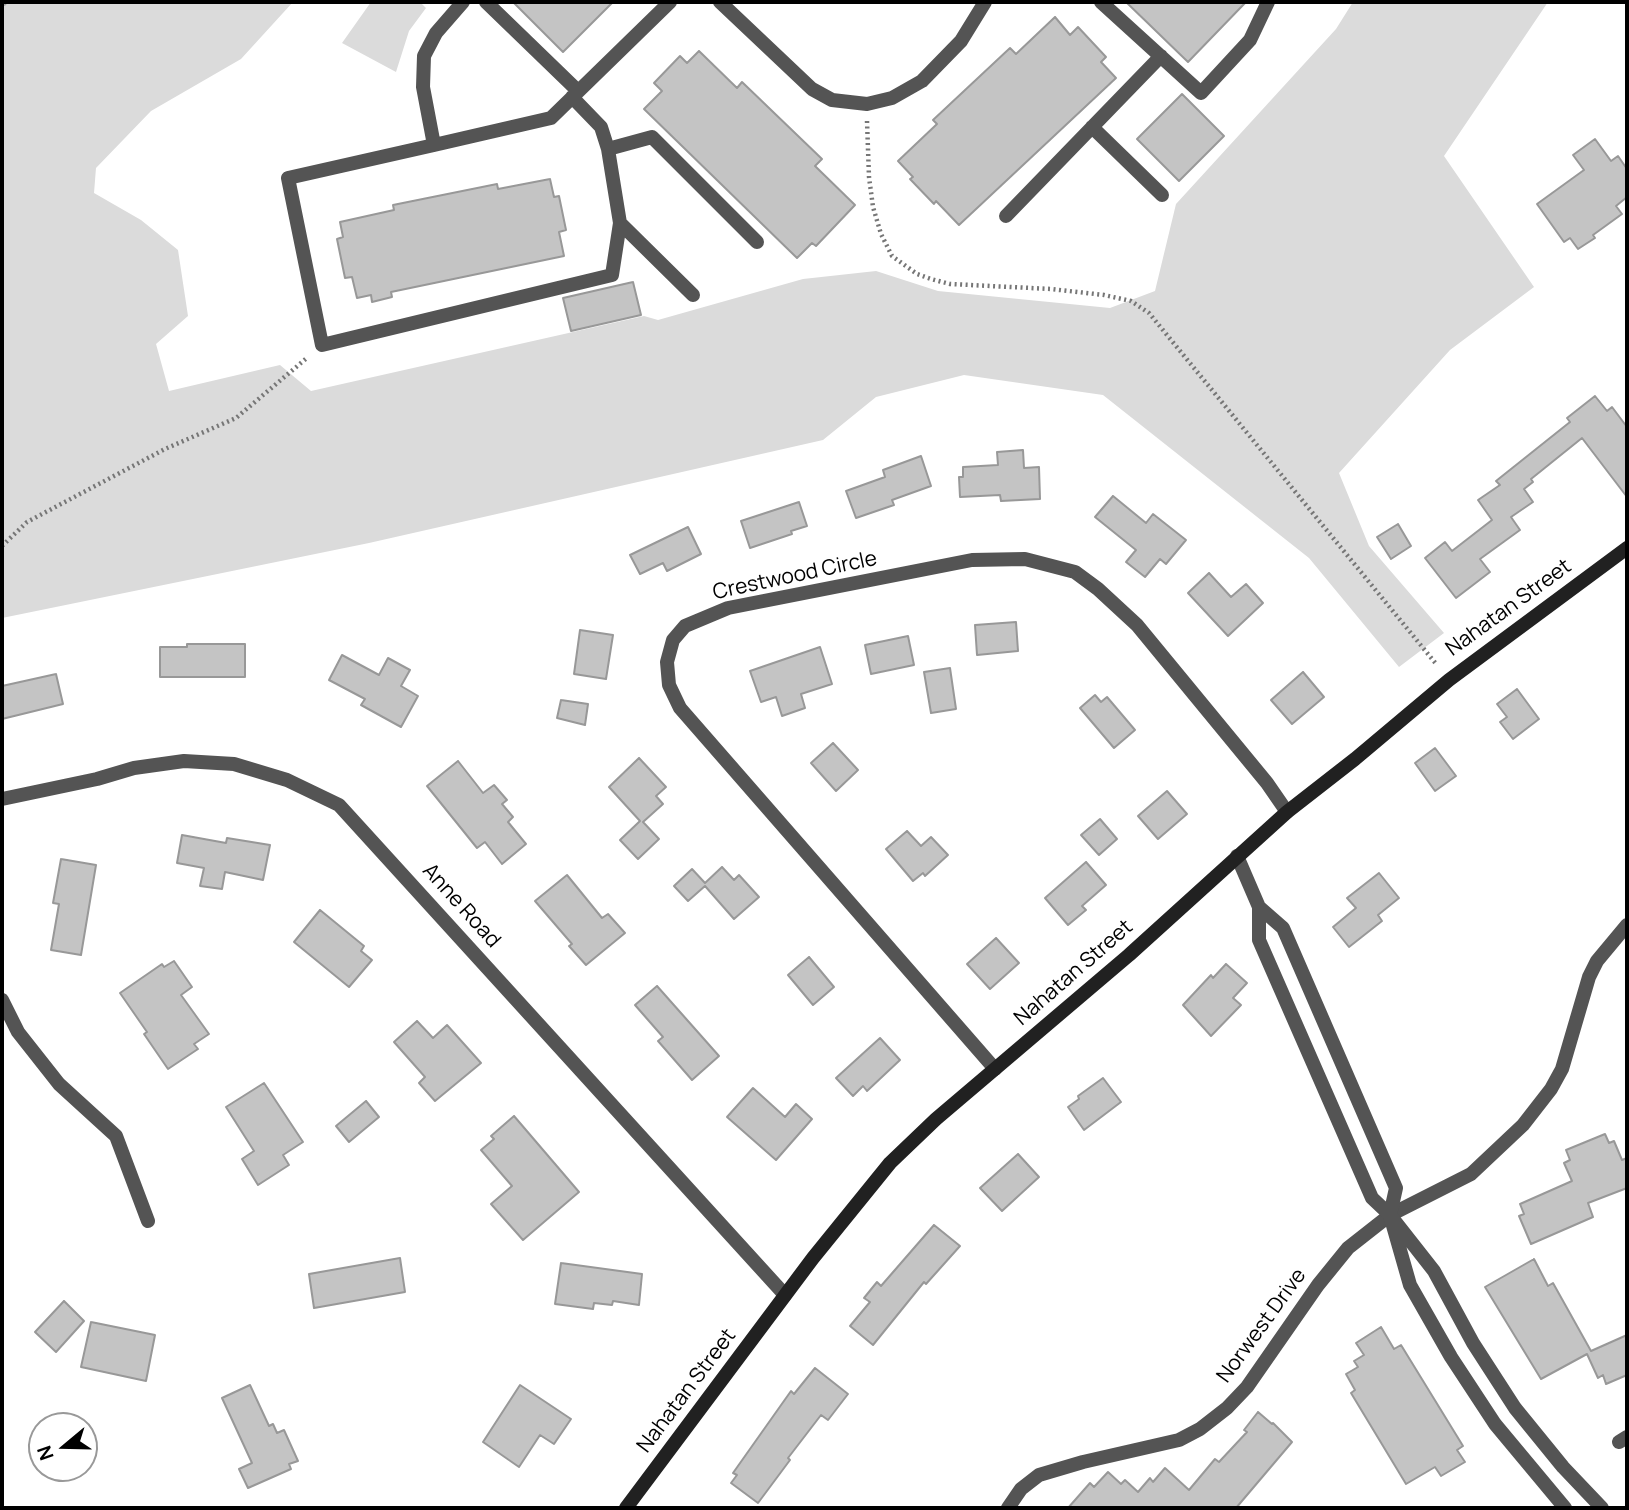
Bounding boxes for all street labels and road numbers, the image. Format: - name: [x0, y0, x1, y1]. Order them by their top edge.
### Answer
- street label: Crestwood Circle: [711, 546, 879, 606]
- street label: Nahatan Street: [1441, 554, 1577, 662]
- street label: Anne Road: [417, 859, 505, 953]
- street label: Nahatan Street: [1010, 915, 1138, 1031]
- street label: Norwest Drive: [1212, 1264, 1312, 1388]
- street label: Nahatan Street: [632, 1324, 742, 1458]

